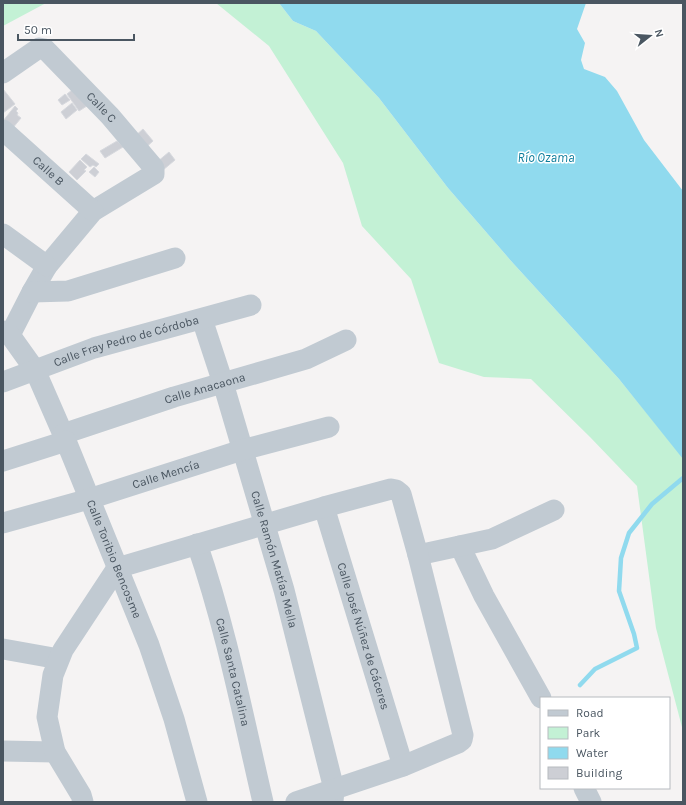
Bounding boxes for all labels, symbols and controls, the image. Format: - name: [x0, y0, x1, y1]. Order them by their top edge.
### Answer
- scale bar: [18, 16, 134, 42]
- north arrow: [630, 16, 670, 56]
- text: 50 m: [24, 23, 52, 37]
- text: N: [652, 28, 666, 39]
- street label: Calle C: [84, 89, 119, 125]
- water label: Río Ozama: [518, 150, 575, 165]
- street label: Calle B: [30, 153, 67, 188]
- street label: Calle Fray Pedro de Córdoba: [52, 313, 200, 369]
- street label: Calle Anacaona: [162, 370, 247, 407]
- street label: Calle Mencía: [131, 457, 201, 492]
- street label: Calle Ramón Matías Mella: [248, 489, 300, 629]
- street label: Calle Toribio Bencosme: [84, 498, 144, 620]
- street label: Calle José Núñez de Cáceres: [334, 561, 392, 711]
- street label: Calle Santa Catalina: [213, 616, 253, 728]
- legend: [540, 697, 670, 789]
- text: Road: [576, 706, 604, 720]
- text: Park: [576, 726, 601, 740]
- text: Water: [576, 746, 609, 760]
- text: Building: [576, 766, 623, 780]

